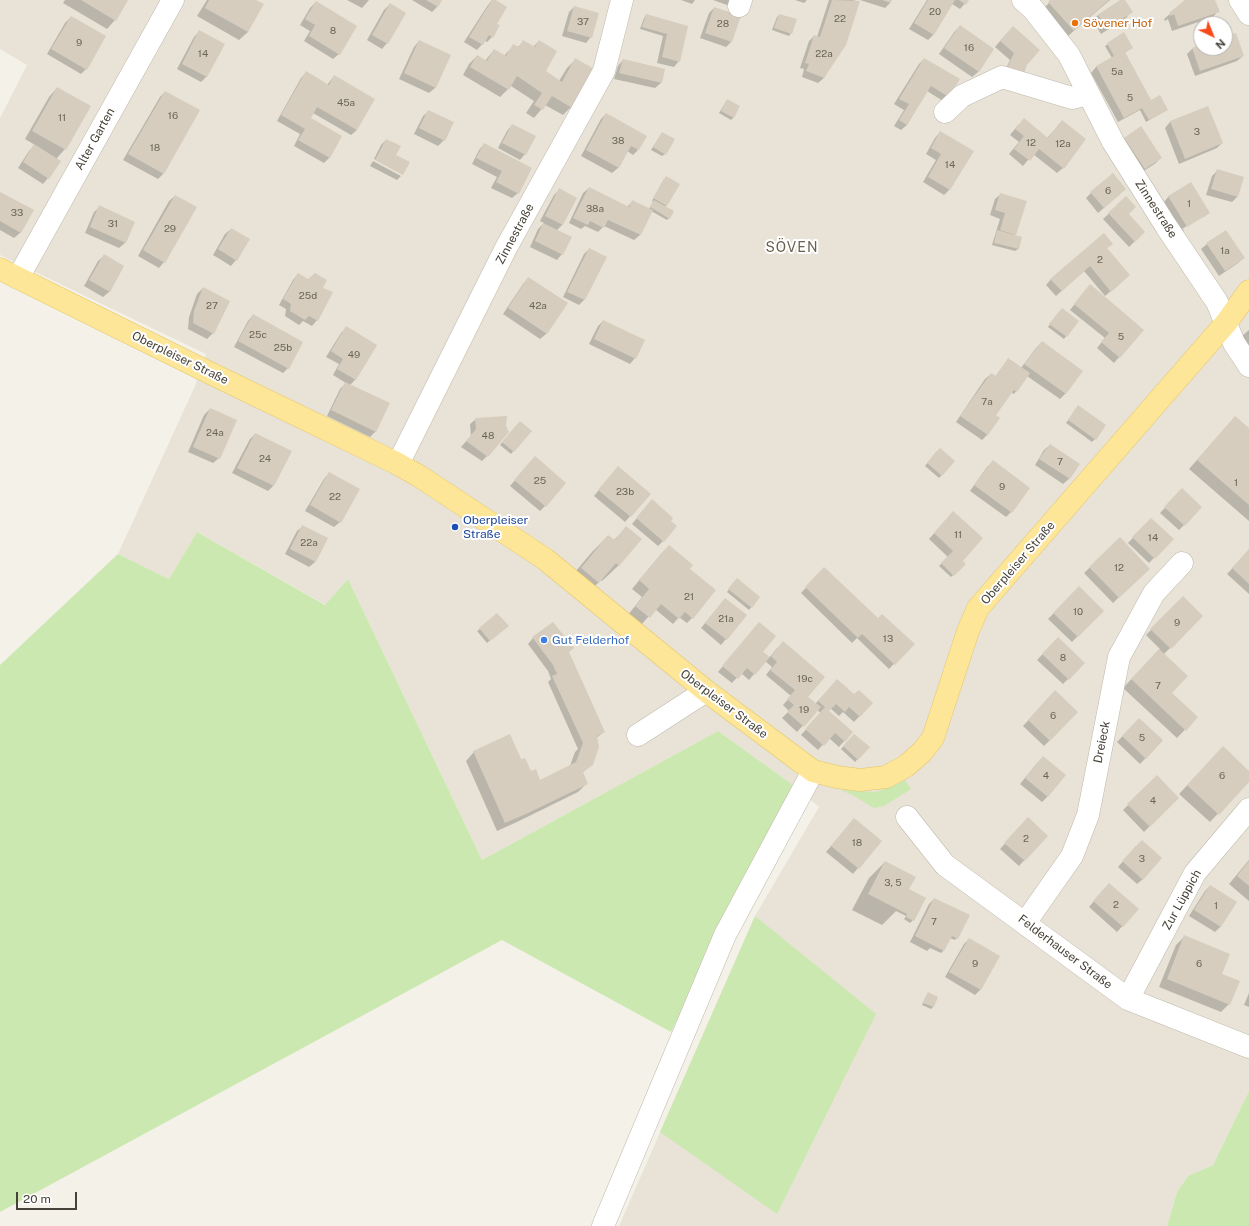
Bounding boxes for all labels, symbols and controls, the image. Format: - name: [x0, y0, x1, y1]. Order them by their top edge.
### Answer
- house number: 20: [929, 6, 941, 18]
- house number: 22: [834, 13, 846, 25]
- house number: 37: [577, 16, 589, 28]
- place label: Sövener Hof: [1083, 16, 1152, 30]
- north arrow: [1193, 16, 1233, 56]
- house number: 28: [717, 18, 729, 30]
- marker: Sövener Hof: [1070, 18, 1080, 28]
- house number: 8: [330, 25, 336, 37]
- house number: 9: [76, 37, 82, 49]
- text: N: [1213, 37, 1228, 51]
- house number: 16: [964, 42, 974, 54]
- house number: 14: [198, 48, 208, 60]
- house number: 22a: [815, 48, 833, 60]
- house number: 5a: [1111, 66, 1123, 78]
- house number: 5: [1127, 92, 1133, 104]
- house number: 45a: [337, 97, 355, 109]
- street label: Alter Garten: [72, 105, 118, 173]
- house number: 16: [168, 110, 178, 122]
- house number: 11: [58, 112, 66, 124]
- house number: 3: [1194, 126, 1200, 138]
- house number: 38: [612, 135, 624, 147]
- house number: 12: [1026, 137, 1036, 149]
- house number: 12a: [1055, 138, 1071, 150]
- house number: 18: [150, 142, 160, 154]
- house number: 14: [945, 159, 955, 171]
- street label: Zinnestraße: [1132, 177, 1180, 241]
- house number: 6: [1105, 185, 1111, 197]
- house number: 1: [1187, 198, 1191, 210]
- street label: Zinnestraße: [493, 201, 537, 267]
- house number: 38a: [586, 203, 604, 215]
- house number: 33: [11, 207, 23, 219]
- house number: 31: [108, 218, 118, 230]
- house number: 29: [164, 223, 176, 235]
- district label: SÖVEN: [765, 240, 819, 256]
- house number: 1a: [1220, 245, 1230, 257]
- house number: 2: [1097, 254, 1103, 266]
- house number: 25d: [299, 290, 317, 302]
- house number: 27: [206, 300, 218, 312]
- house number: 42a: [529, 300, 547, 312]
- street label: Oberpleiser Straße: [129, 328, 231, 388]
- house number: 25c: [249, 329, 267, 341]
- house number: 5: [1118, 331, 1124, 343]
- house number: 25b: [274, 342, 292, 354]
- house number: 49: [348, 349, 360, 361]
- house number: 7a: [981, 396, 993, 408]
- house number: 24a: [206, 427, 224, 439]
- house number: 48: [482, 430, 494, 442]
- house number: 24: [259, 453, 271, 465]
- house number: 7: [1057, 456, 1063, 468]
- house number: 25: [534, 475, 546, 487]
- house number: 1: [1234, 477, 1238, 489]
- house number: 9: [999, 481, 1005, 493]
- house number: 23b: [616, 486, 634, 498]
- house number: 22: [329, 491, 341, 503]
- place label: Oberpleiser Straße: [463, 513, 528, 541]
- street label: Oberpleiser Straße: [978, 518, 1058, 608]
- marker: Oberpleiser Straße: [450, 522, 460, 532]
- house number: 11: [954, 529, 962, 541]
- house number: 14: [1148, 532, 1158, 544]
- house number: 22a: [300, 537, 318, 549]
- house number: 12: [1114, 562, 1124, 574]
- house number: 21: [684, 591, 694, 603]
- house number: 10: [1073, 606, 1083, 618]
- house number: 21a: [718, 613, 734, 625]
- house number: 9: [1174, 617, 1180, 629]
- place label: Gut Felderhof: [552, 633, 629, 647]
- house number: 13: [883, 633, 893, 645]
- marker: Gut Felderhof: [539, 635, 549, 645]
- house number: 8: [1060, 652, 1066, 664]
- street label: Oberpleiser Straße: [678, 666, 770, 742]
- house number: 19c: [797, 673, 813, 685]
- house number: 7: [1155, 680, 1161, 692]
- house number: 19: [799, 704, 809, 716]
- house number: 6: [1050, 710, 1056, 722]
- street label: Dreieck: [1091, 720, 1113, 764]
- house number: 5: [1139, 732, 1145, 744]
- house number: 4: [1043, 770, 1049, 782]
- house number: 6: [1219, 770, 1225, 782]
- house number: 4: [1150, 795, 1156, 807]
- house number: 2: [1023, 833, 1029, 845]
- house number: 18: [852, 837, 862, 849]
- house number: 3: [1139, 853, 1145, 865]
- street label: Zur Lüppich: [1159, 867, 1205, 933]
- house number: 3, 5: [884, 877, 902, 889]
- house number: 2: [1113, 899, 1119, 911]
- house number: 1: [1214, 900, 1218, 912]
- street label: Felderhauser Straße: [1015, 912, 1115, 992]
- house number: 7: [931, 916, 937, 928]
- house number: 9: [972, 958, 978, 970]
- house number: 6: [1196, 958, 1202, 970]
- scale bar: [18, 1184, 79, 1210]
- text: 20 m: [23, 1192, 51, 1206]

